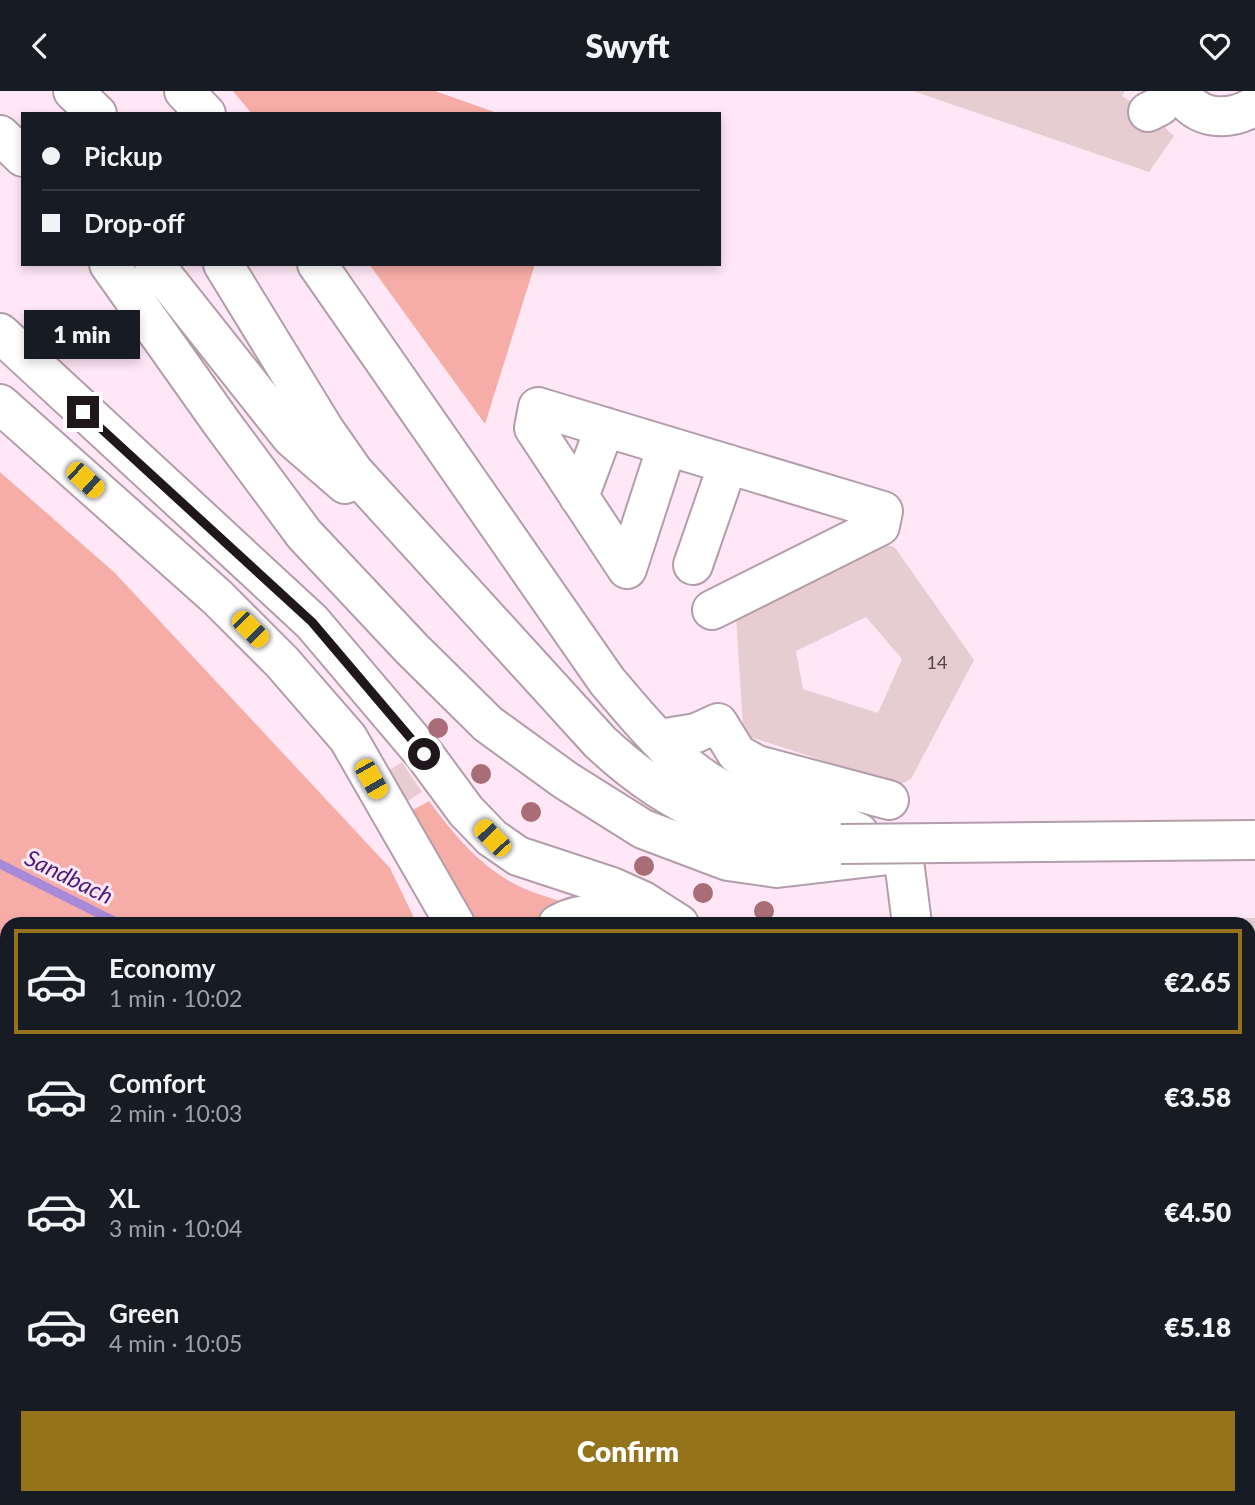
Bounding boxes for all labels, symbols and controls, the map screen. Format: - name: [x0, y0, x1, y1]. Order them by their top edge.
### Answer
- text: Swyft: [586, 26, 669, 65]
- icon: back: [21, 27, 59, 65]
- icon: heart: [1196, 27, 1234, 65]
- text: Pickup: [84, 140, 163, 172]
- text: Drop-off: [84, 207, 185, 239]
- callout: 1 min: [25, 310, 141, 359]
- text: 1 min: [53, 320, 111, 348]
- route end: [67, 396, 99, 428]
- car: [63, 458, 108, 502]
- car: [228, 607, 273, 651]
- house number: 14: [927, 651, 947, 673]
- route start: [408, 738, 440, 770]
- car: [352, 756, 391, 802]
- car: [470, 816, 515, 860]
- water label: Sandbach: [21, 843, 118, 909]
- icon: car: [25, 950, 88, 1013]
- text: Economy: [109, 952, 215, 984]
- text: €2.65: [1164, 966, 1231, 998]
- text: 1 min · 10:02: [109, 984, 242, 1012]
- icon: car: [25, 1065, 88, 1128]
- text: Comfort: [109, 1067, 206, 1099]
- text: €3.58: [1164, 1081, 1231, 1113]
- text: 2 min · 10:03: [109, 1099, 242, 1127]
- icon: car: [25, 1180, 88, 1243]
- text: XL: [109, 1182, 140, 1214]
- text: €4.50: [1164, 1196, 1231, 1228]
- text: 3 min · 10:04: [109, 1214, 242, 1242]
- icon: car: [25, 1295, 88, 1358]
- text: Green: [109, 1297, 179, 1329]
- text: €5.18: [1164, 1311, 1231, 1343]
- text: 4 min · 10:05: [109, 1329, 242, 1357]
- button: Confirm: [21, 1411, 1235, 1491]

